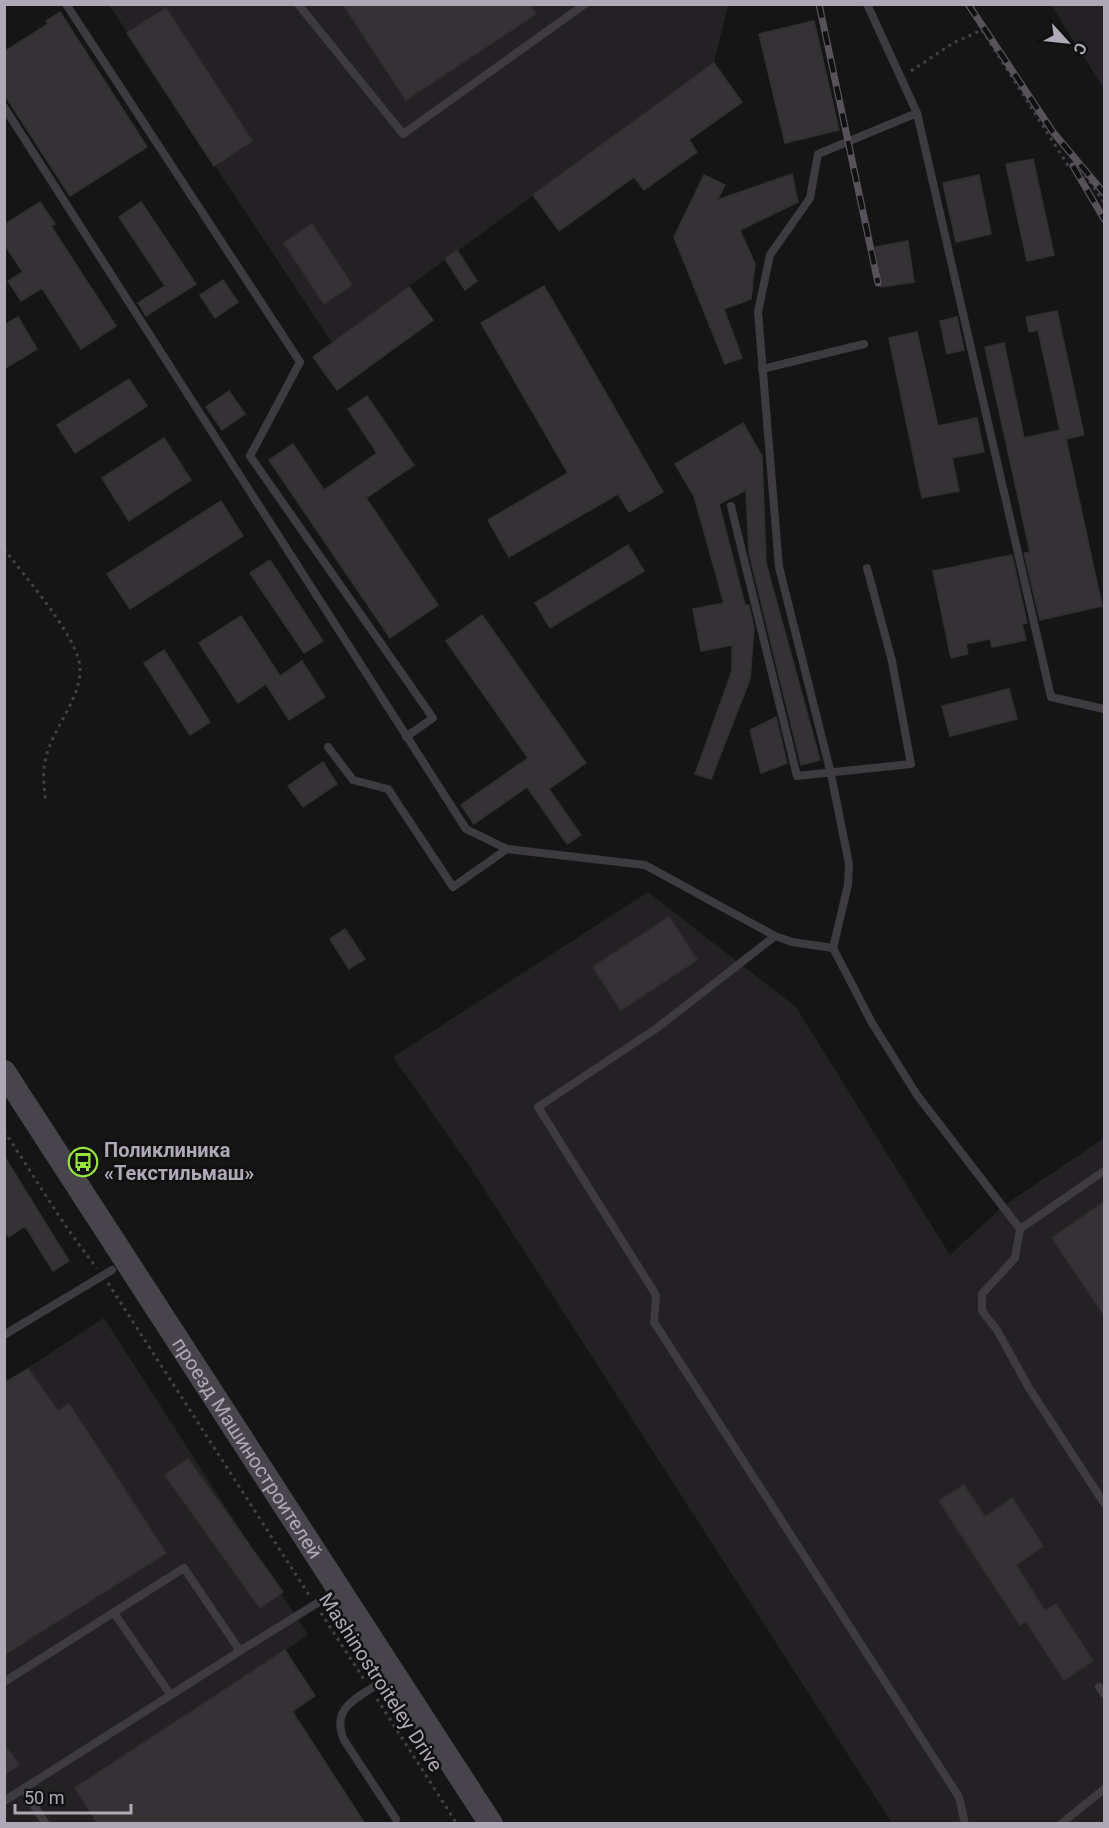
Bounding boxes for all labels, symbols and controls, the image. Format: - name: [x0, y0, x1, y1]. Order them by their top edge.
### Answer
- north arrow: [1037, 12, 1097, 72]
- text: С: [1069, 40, 1091, 58]
- place label: Поликлиника «Текстильмаш»: [104, 1138, 254, 1185]
- bus stop icon: Поликлиника «Текстильмаш»: [67, 1146, 99, 1178]
- street label: проезд Машиностроителей: [167, 1333, 328, 1563]
- street label: Mashinostroiteley Drive: [314, 1588, 448, 1776]
- scale bar: [15, 1777, 130, 1815]
- text: 50 m: [24, 1787, 64, 1808]

